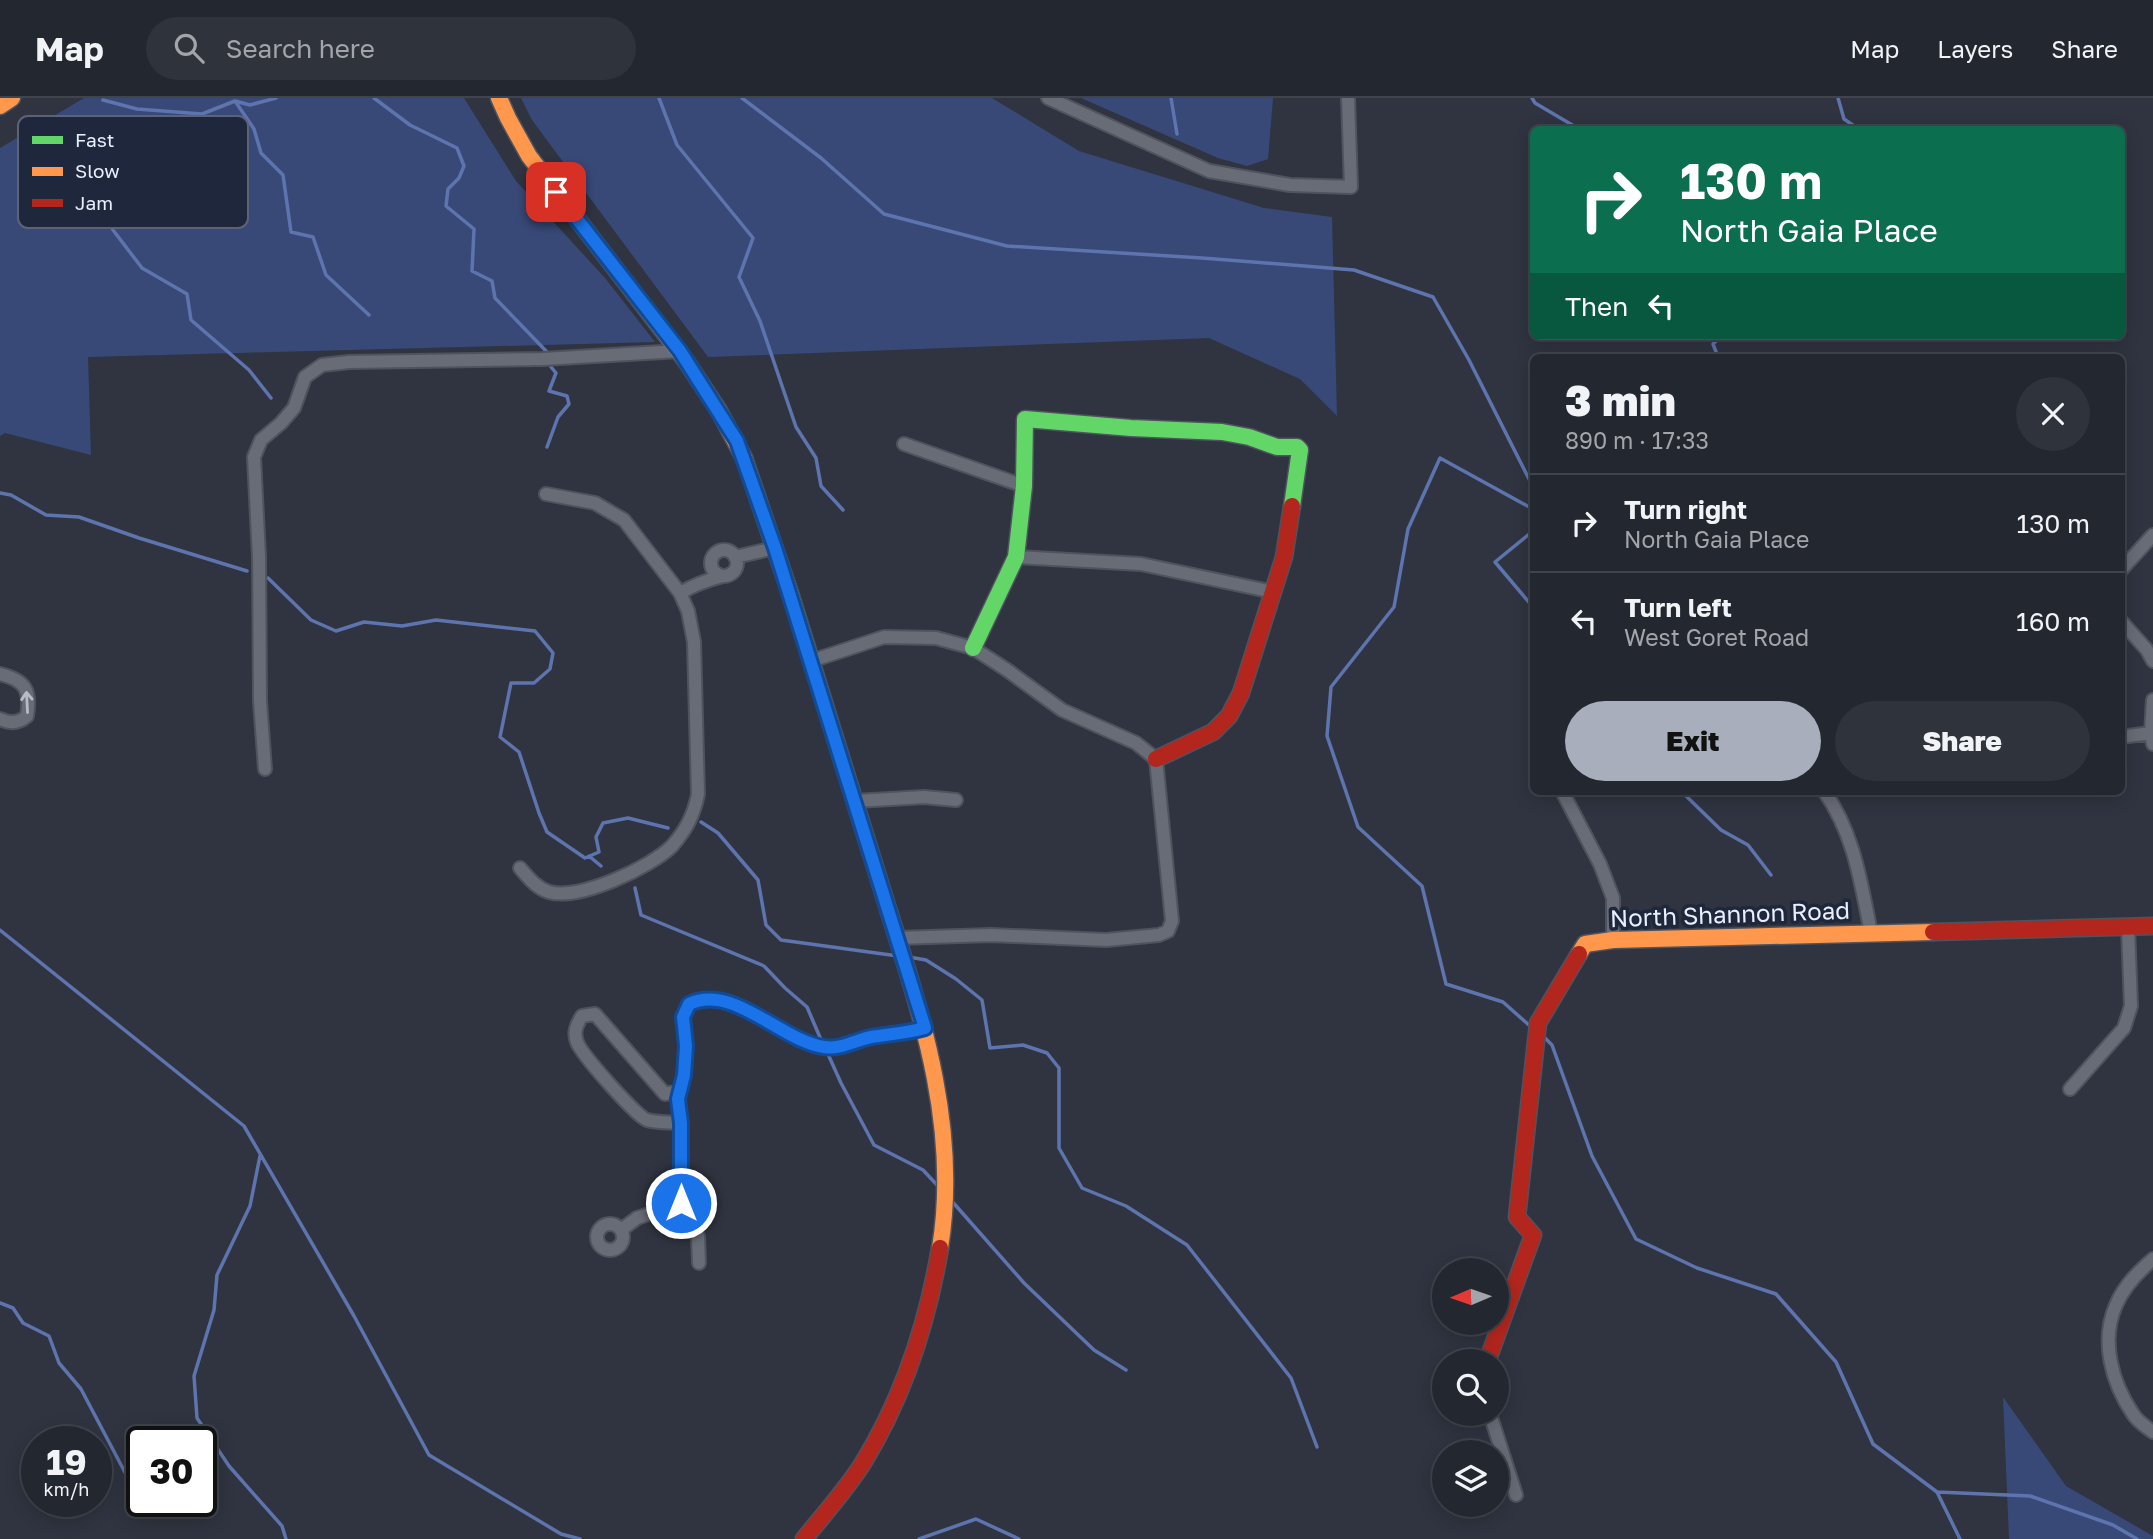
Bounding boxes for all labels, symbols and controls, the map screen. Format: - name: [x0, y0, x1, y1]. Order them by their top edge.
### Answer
- search box: [146, 17, 636, 80]
- text: Map: [35, 29, 104, 68]
- icon: search: [170, 29, 208, 67]
- text: Search here: [226, 33, 375, 64]
- text: Map: [1850, 34, 1899, 63]
- text: Layers: [1937, 34, 2013, 63]
- text: Share: [2051, 34, 2118, 63]
- legend: [18, 116, 248, 228]
- text: Fast: [75, 128, 114, 151]
- text: 130 m: [1680, 151, 1822, 210]
- icon: right: [1565, 154, 1656, 245]
- text: Slow: [75, 159, 120, 182]
- pin: [526, 162, 586, 222]
- icon: arrive: [537, 173, 575, 211]
- text: Jam: [75, 191, 113, 214]
- text: North Gaia Place: [1680, 211, 1938, 249]
- icon: left: [1642, 287, 1680, 325]
- text: Then: [1565, 291, 1628, 322]
- text: 3 min: [1565, 375, 1676, 425]
- button: close: [2016, 377, 2090, 451]
- text: 890 m · 17:33: [1565, 426, 1709, 454]
- text: Turn right: [1624, 494, 1747, 525]
- icon: right: [1565, 504, 1603, 542]
- text: 130 m: [2017, 508, 2090, 539]
- text: North Gaia Place: [1624, 525, 1809, 553]
- text: Turn left: [1624, 592, 1732, 623]
- icon: left: [1565, 602, 1603, 640]
- text: 160 m: [2016, 606, 2090, 637]
- text: West Goret Road: [1624, 623, 1809, 651]
- one-way arrow: [20, 691, 33, 714]
- button: Exit: [1565, 701, 1821, 781]
- button: Share: [1835, 701, 2090, 781]
- street label: North Shannon Road: [1610, 895, 1850, 932]
- position arrow: [644, 1166, 718, 1240]
- north arrow: [1432, 1258, 1508, 1335]
- map controls: [1432, 1258, 1509, 1517]
- button: search: [1432, 1349, 1509, 1426]
- speed limit sign: 30: [126, 1426, 217, 1517]
- button: layers: [1432, 1440, 1509, 1517]
- text: 19: [46, 1441, 87, 1483]
- text: km/h: [44, 1478, 89, 1500]

